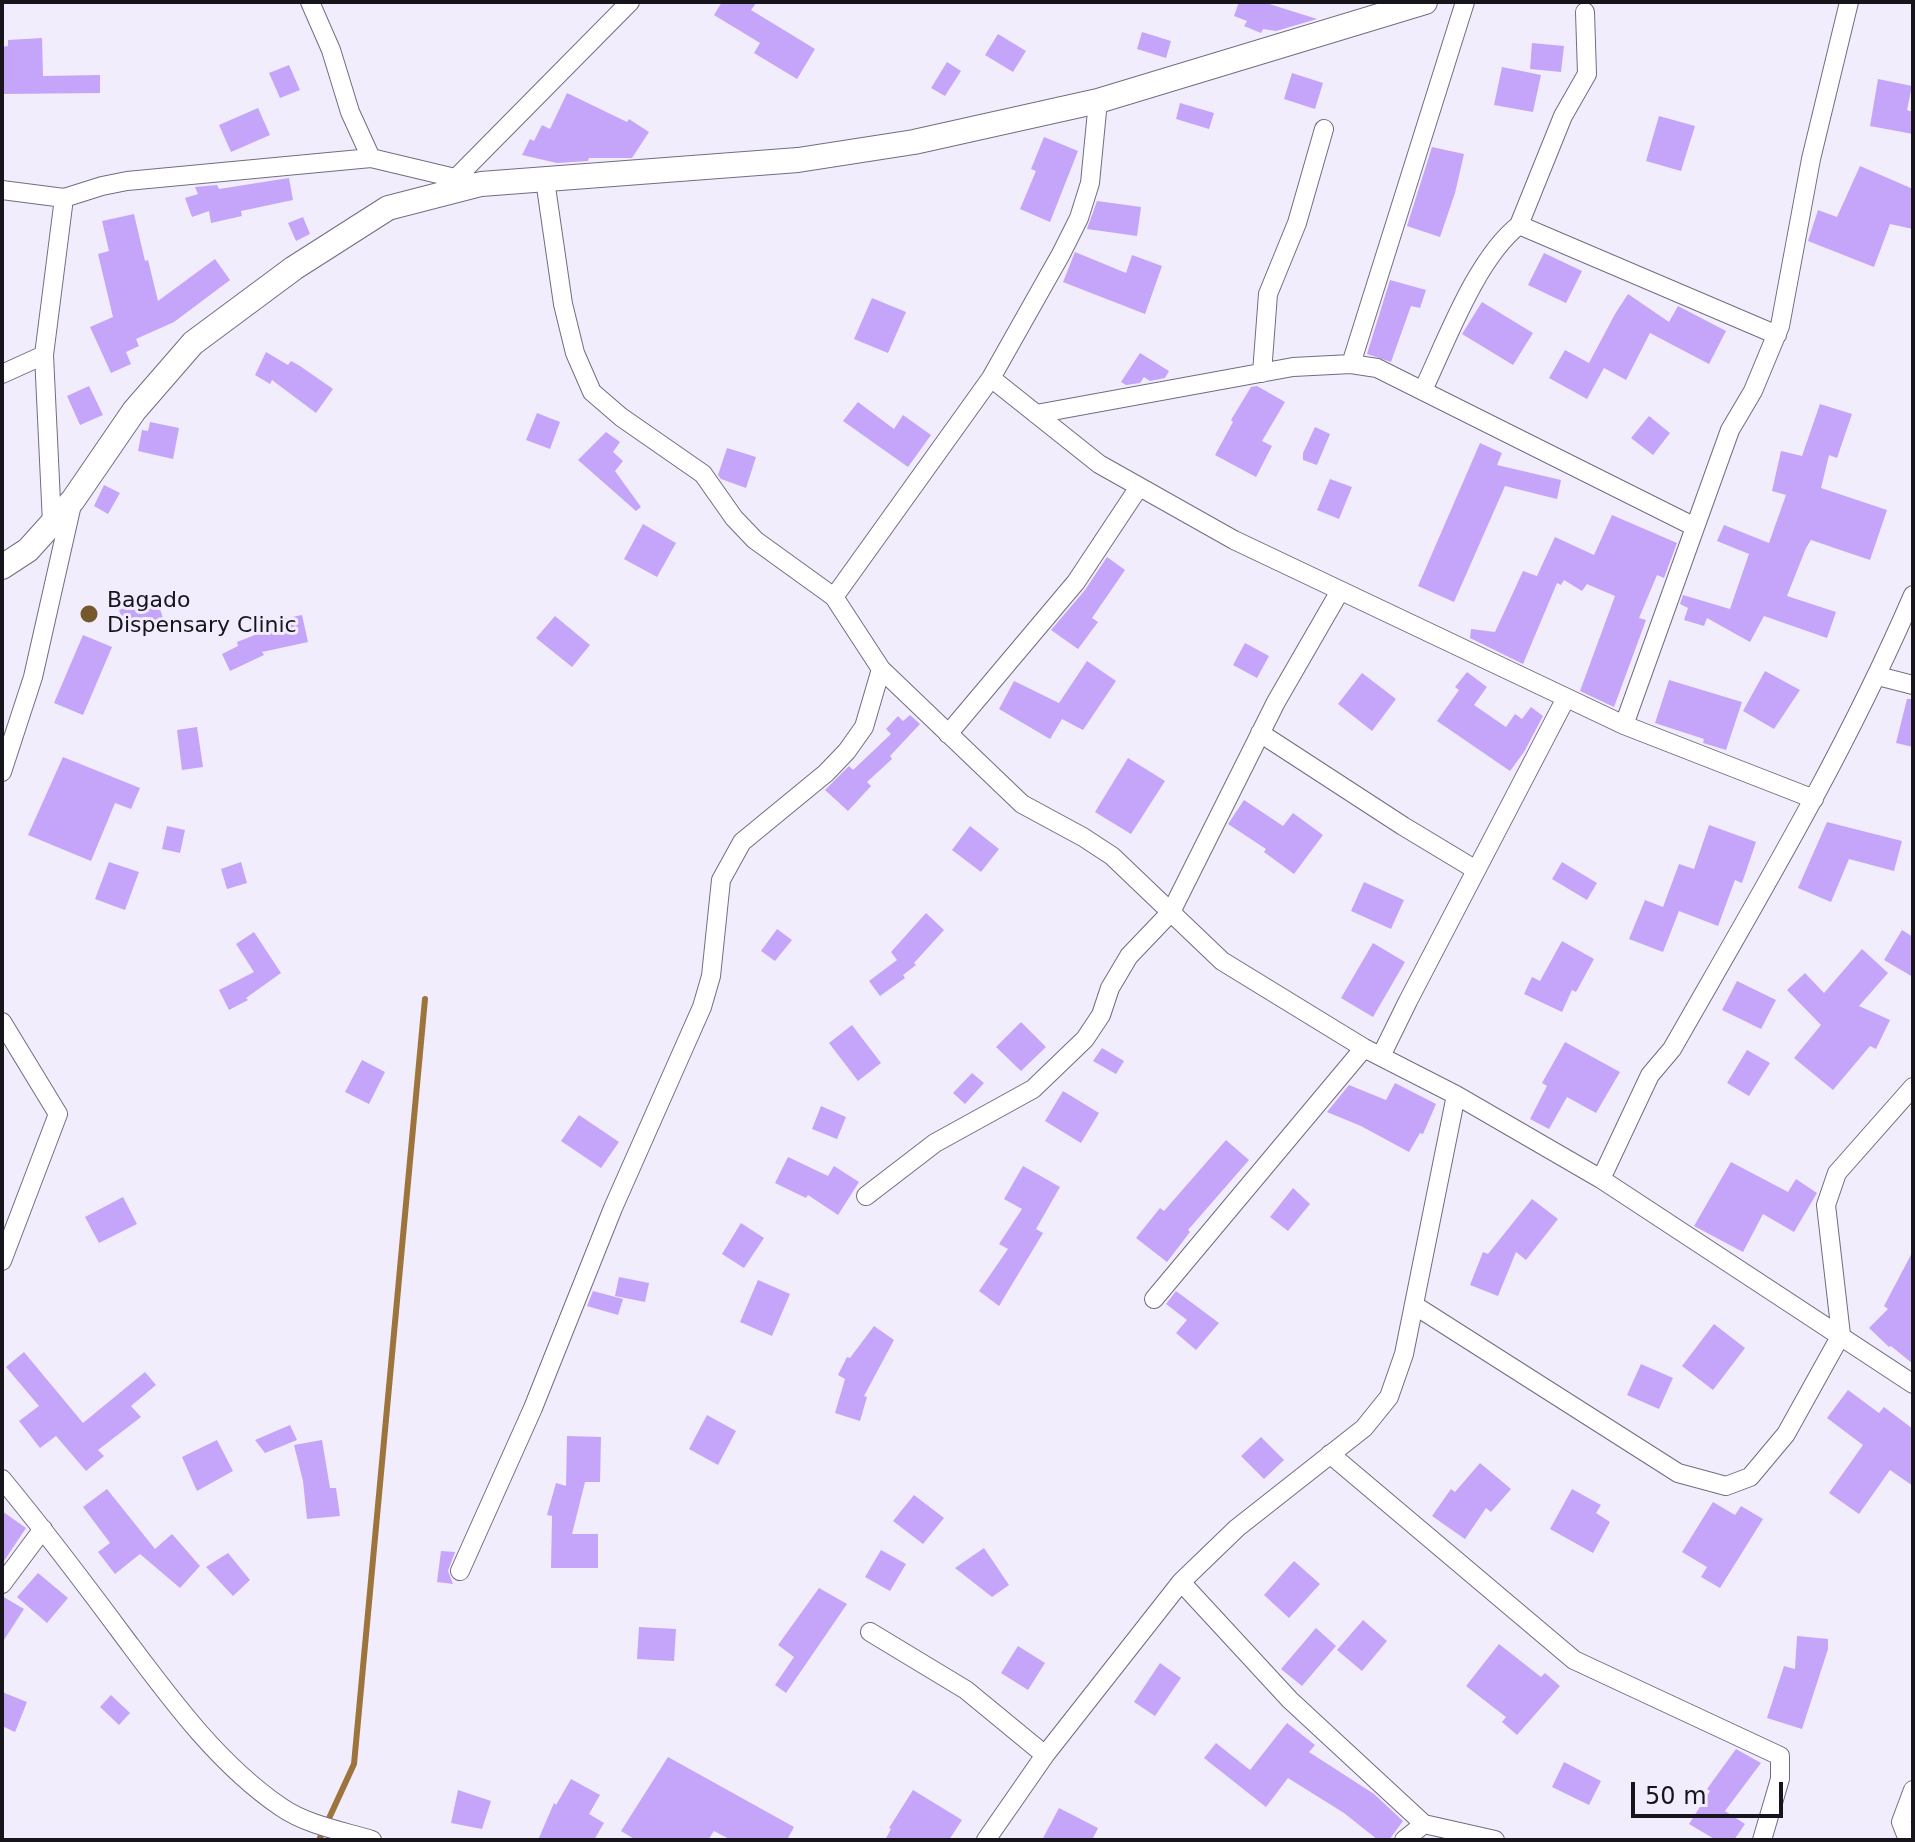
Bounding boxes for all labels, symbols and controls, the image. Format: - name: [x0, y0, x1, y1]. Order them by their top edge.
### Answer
- place label: Bagado Dispensary Clinic: [107, 588, 297, 640]
- marker: Bagado Dispensary Clinic: [78, 603, 100, 625]
- scale bar: [1635, 1766, 1787, 1816]
- text: 50 m: [1645, 1782, 1707, 1810]

